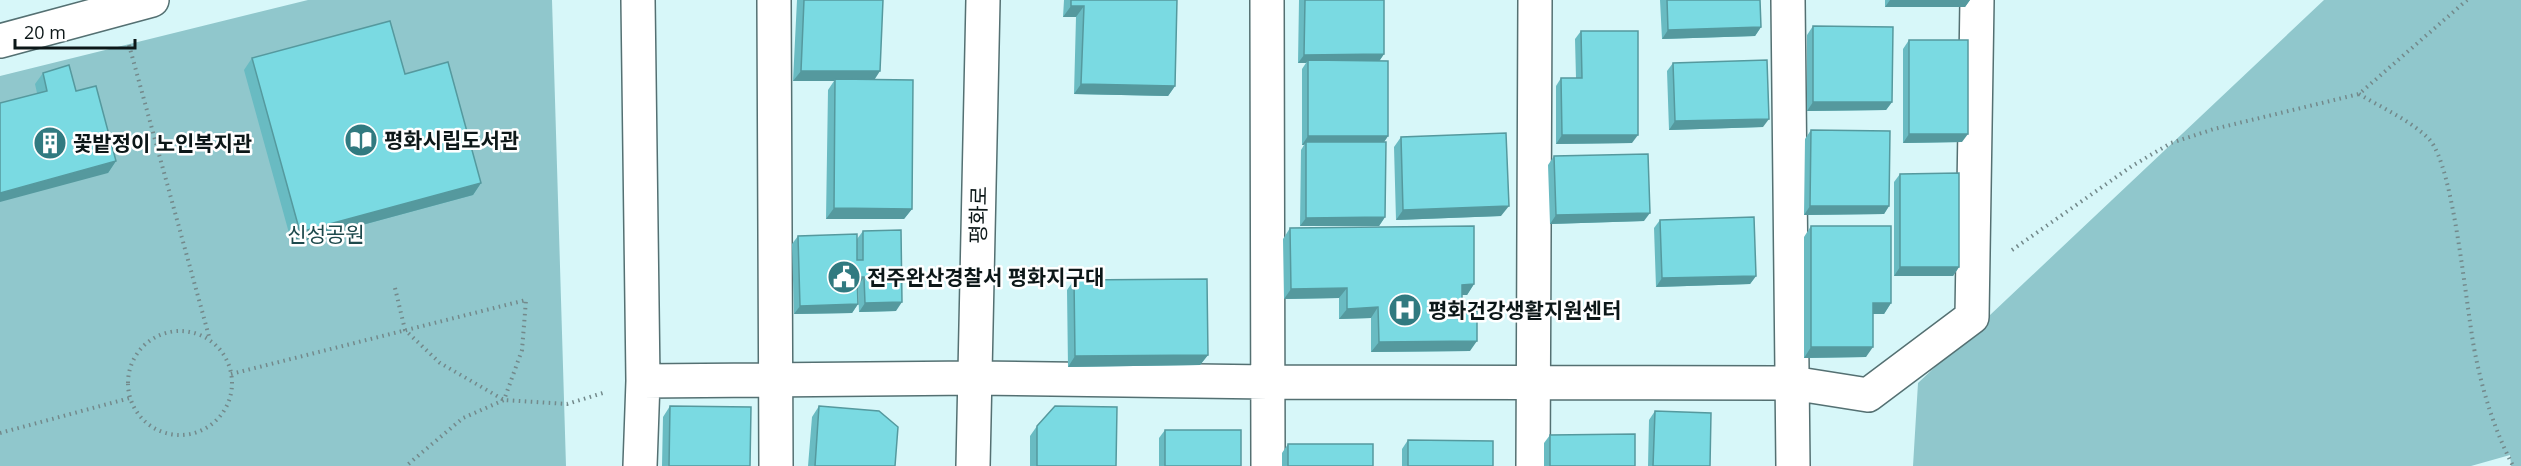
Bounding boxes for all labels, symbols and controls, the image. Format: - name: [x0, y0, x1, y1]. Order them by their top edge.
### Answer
- scale bar: [15, 12, 135, 50]
- text: 20 m: [24, 20, 66, 44]
- library icon: 평화시립도서관: [343, 122, 379, 158]
- building icon: 꽃밭정이 노인복지관: [32, 125, 68, 161]
- place label: 평화시립도서관: [384, 126, 519, 154]
- place label: 꽃밭정이 노인복지관: [73, 129, 252, 157]
- street label: 평화로: [963, 186, 993, 244]
- park label: 신성공원: [287, 220, 365, 248]
- public building icon: 전주완산경찰서 평화지구대: [826, 259, 862, 295]
- place label: 전주완산경찰서 평화지구대: [867, 263, 1104, 291]
- hospital icon: 평화건강생활지원센터: [1387, 292, 1423, 328]
- place label: 평화건강생활지원센터: [1428, 296, 1621, 324]

